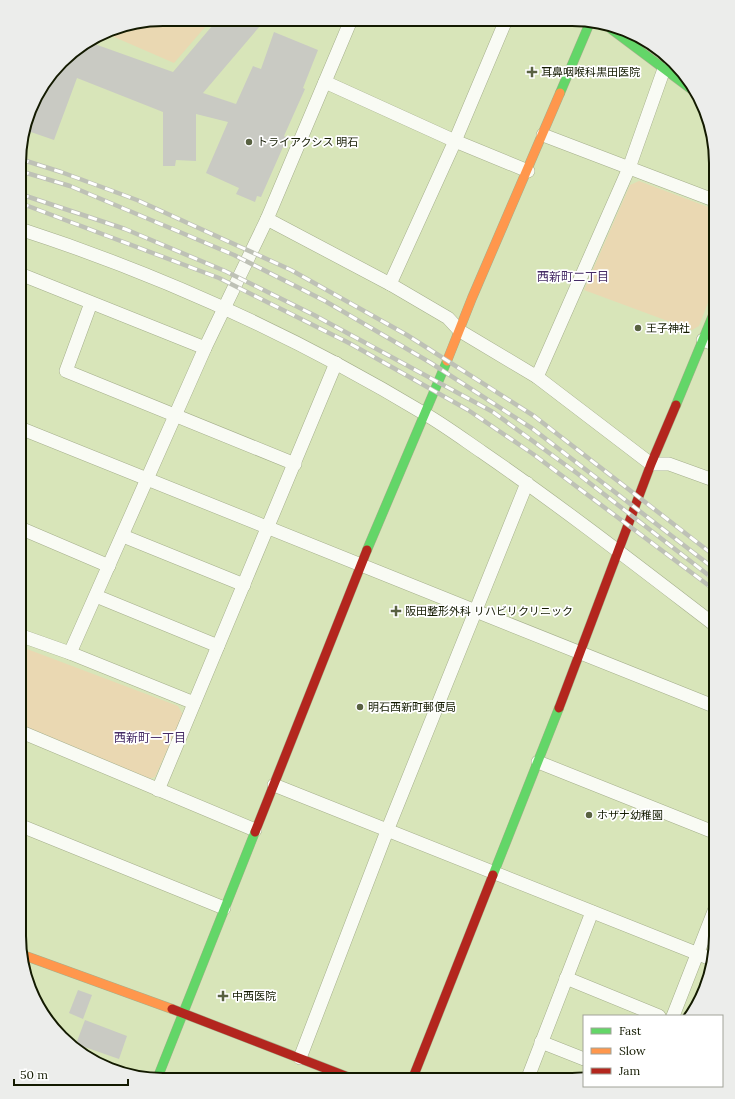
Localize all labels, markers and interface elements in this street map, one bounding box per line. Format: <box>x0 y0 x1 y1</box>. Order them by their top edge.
place label: 耳鼻咽喉科黒田医院 <box>541 65 640 79</box>
marker: 耳鼻咽喉科黒田医院 <box>526 66 538 78</box>
place label: トライアクシス 明石 <box>257 135 358 149</box>
marker: トライアクシス 明石 <box>244 137 254 147</box>
district label: 西新町二丁目 <box>537 269 609 284</box>
place label: 王子神社 <box>646 321 690 335</box>
marker: 王子神社 <box>633 323 643 333</box>
place label: 阪田整形外科 リハビリクリニック <box>405 604 573 618</box>
marker: 阪田整形外科 リハビリクリニック <box>390 605 402 617</box>
place label: 明石西新町郵便局 <box>368 700 456 714</box>
marker: 明石西新町郵便局 <box>355 702 365 712</box>
district label: 西新町一丁目 <box>114 730 186 745</box>
place label: ホザナ幼稚園 <box>597 808 663 822</box>
marker: ホザナ幼稚園 <box>584 810 594 820</box>
place label: 中西医院 <box>232 989 276 1003</box>
marker: 中西医院 <box>217 990 229 1002</box>
legend <box>583 1015 723 1087</box>
text: Fast <box>619 1023 642 1038</box>
text: Slow <box>619 1043 646 1058</box>
scale bar <box>14 1061 128 1087</box>
text: Jam <box>618 1063 640 1078</box>
text: 50 m <box>20 1067 48 1082</box>

